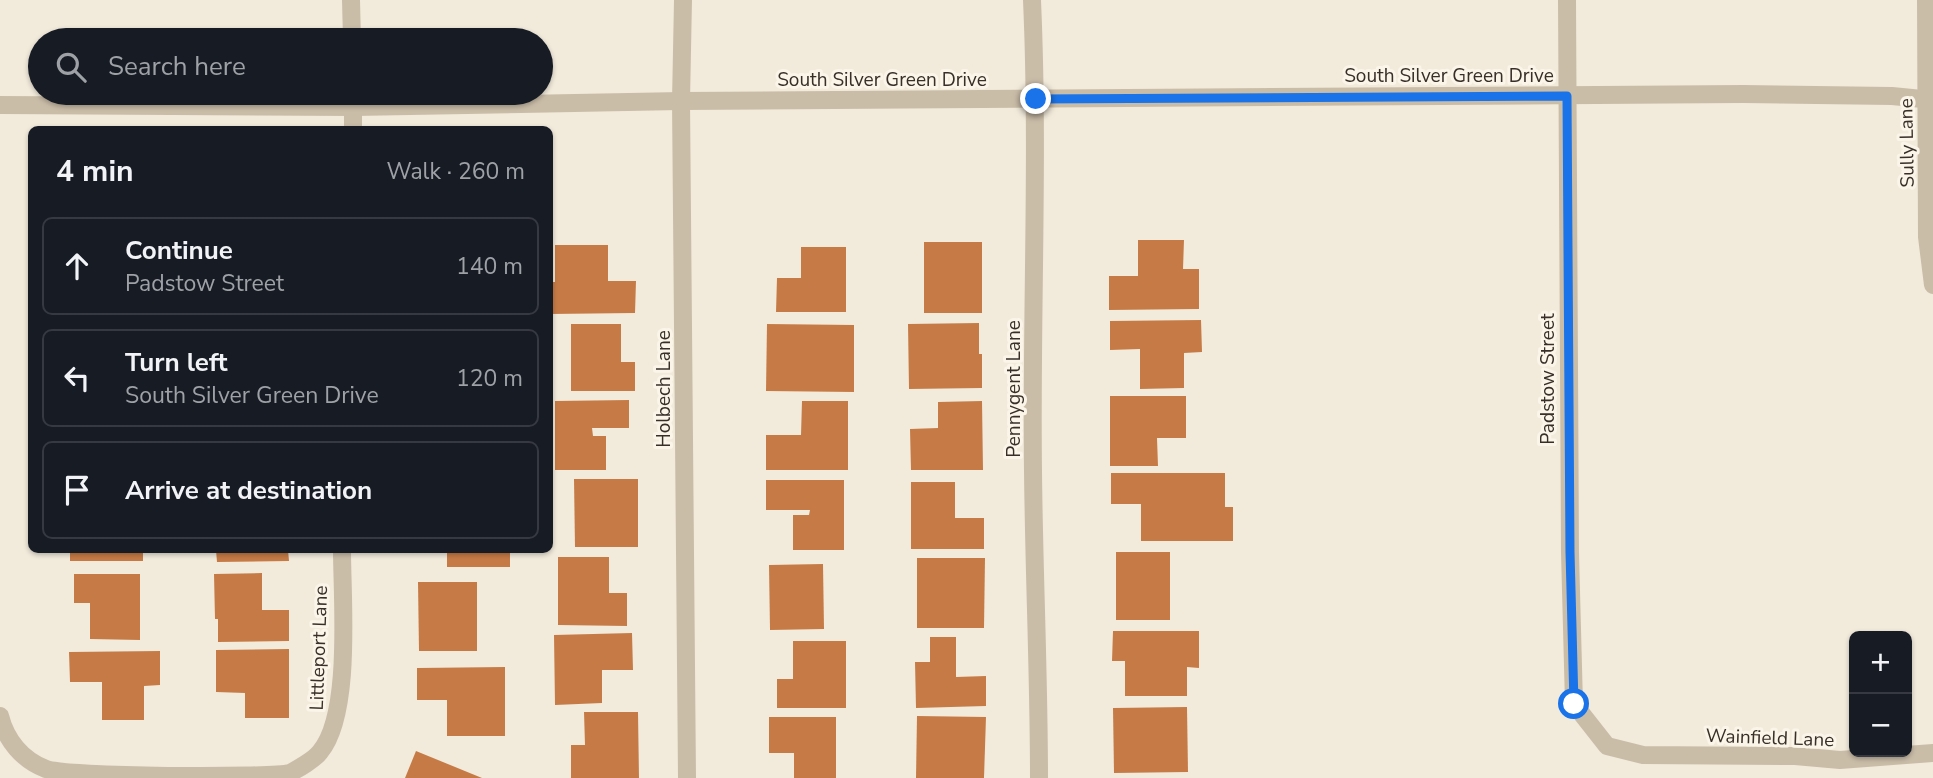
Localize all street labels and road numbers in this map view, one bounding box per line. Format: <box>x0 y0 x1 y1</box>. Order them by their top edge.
street label: South Silver Green Drive <box>1344 63 1554 89</box>
street label: South Silver Green Drive <box>777 67 987 93</box>
street label: Sully Lane <box>1893 98 1921 188</box>
street label: Padstow Street <box>1535 313 1561 445</box>
street label: Pennygent Lane <box>1001 320 1027 458</box>
street label: Holbech Lane <box>651 330 677 448</box>
street label: Littleport Lane <box>304 585 334 711</box>
street label: Wainfield Lane <box>1705 723 1835 753</box>

